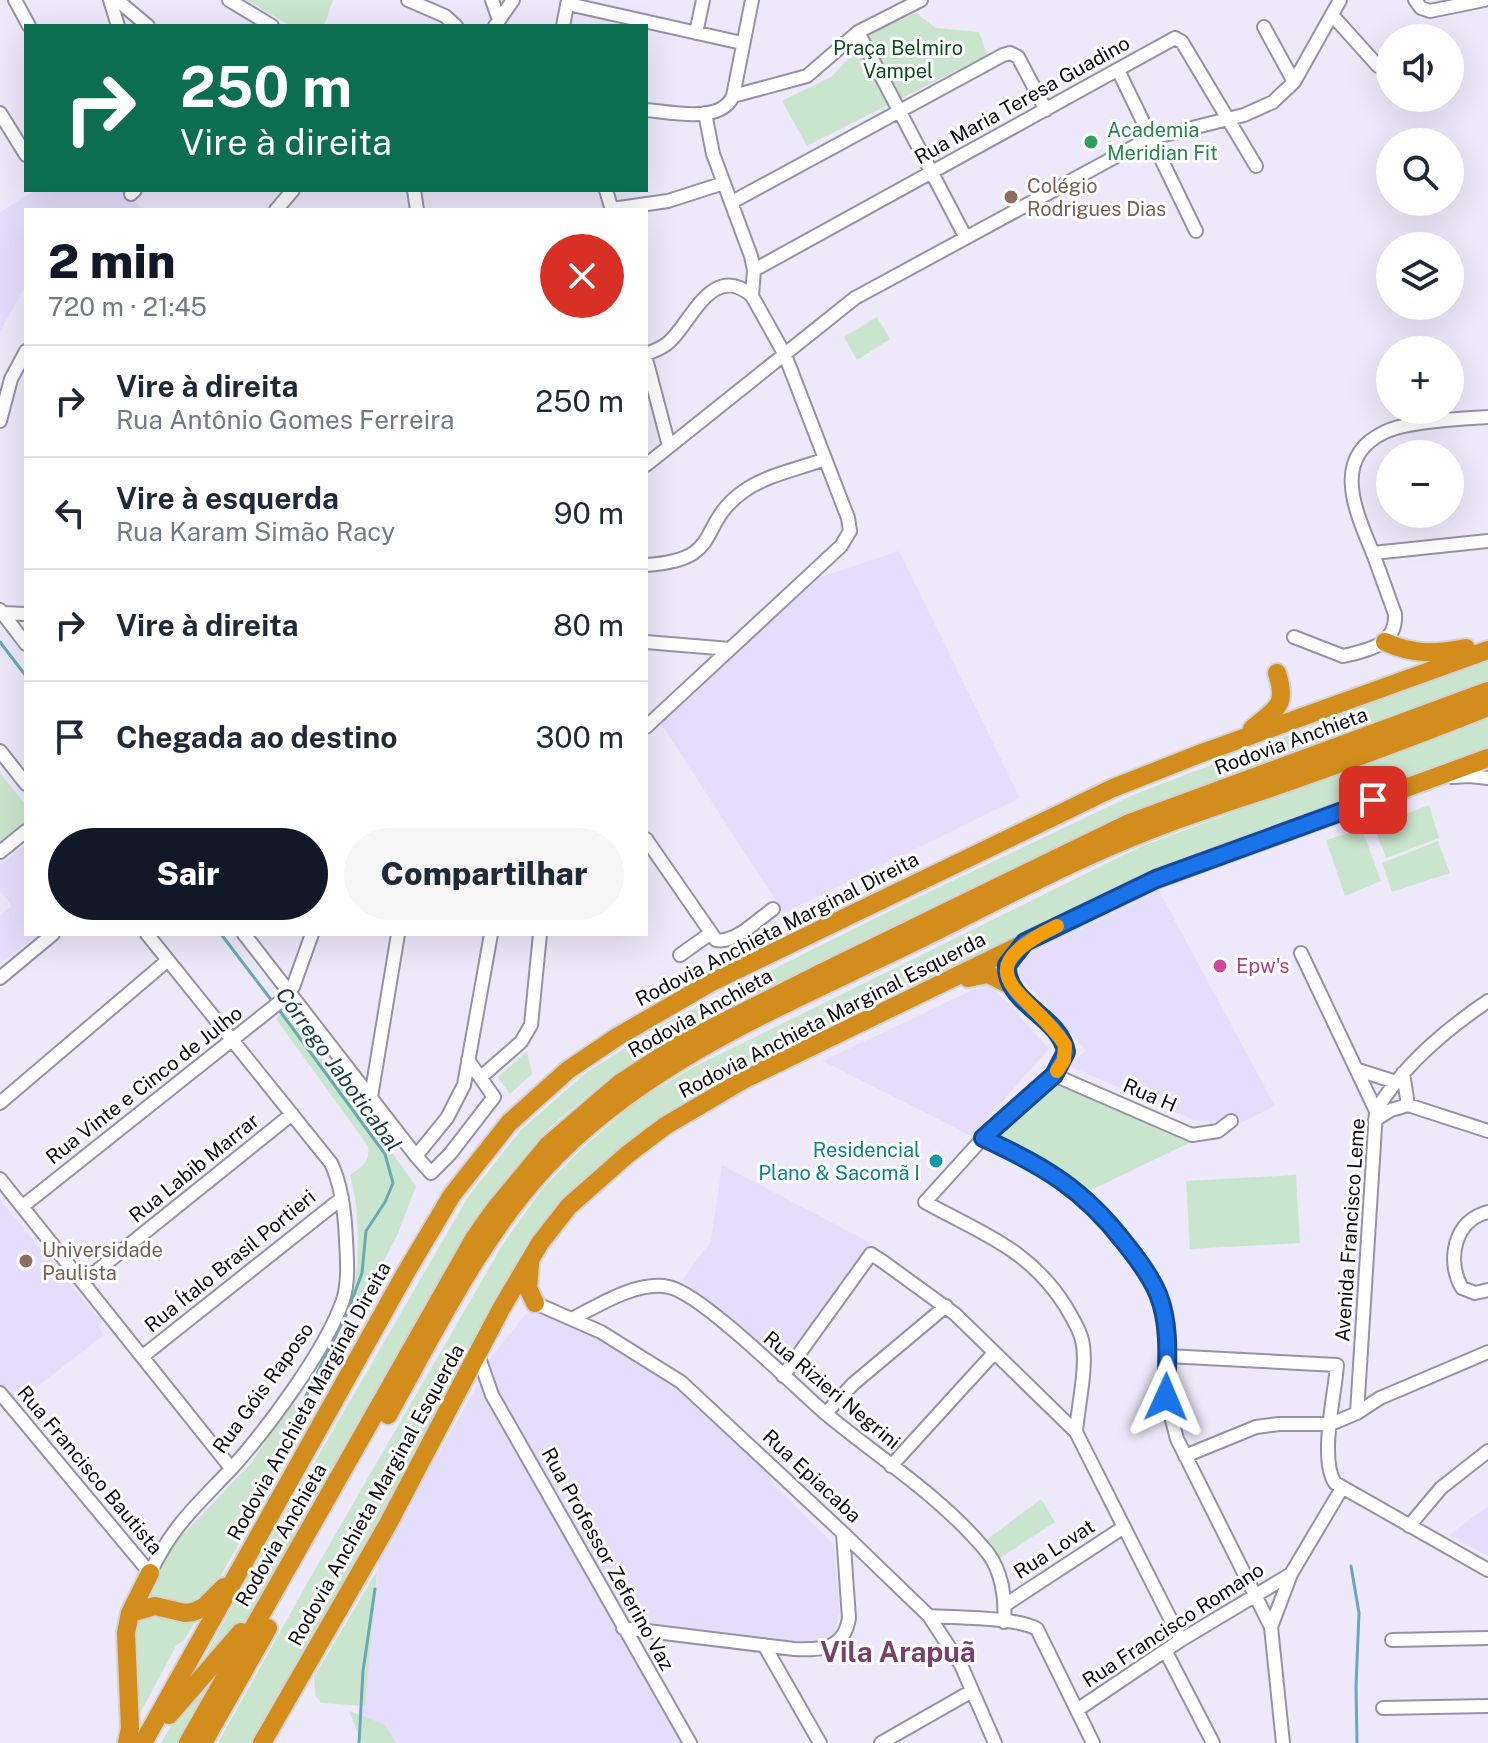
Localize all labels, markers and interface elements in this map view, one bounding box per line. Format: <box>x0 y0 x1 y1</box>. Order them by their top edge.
map controls <box>1376 24 1464 528</box>
button: sound <box>1376 24 1464 112</box>
street label: Rua Maria Teresa Guadino <box>910 31 1134 169</box>
park label: Praça Belmiro Vampel <box>833 36 963 83</box>
text: 250 m <box>180 54 352 120</box>
icon: right <box>48 56 152 160</box>
place label: Academia Meridian Fit <box>1107 118 1218 165</box>
text: Vire à direita <box>180 121 392 163</box>
button: search <box>1376 128 1464 216</box>
marker: Academia Meridian Fit <box>1082 133 1100 151</box>
place label: Colégio Rodrigues Dias <box>1027 174 1166 221</box>
marker: Colégio Rodrigues Dias <box>1002 188 1020 206</box>
text: 2 min <box>48 232 176 289</box>
button: layers <box>1376 232 1464 320</box>
button: close <box>540 234 624 318</box>
text: 720 m · 21:45 <box>48 291 207 322</box>
button: + <box>1376 336 1464 424</box>
text: Vire à direita <box>116 368 299 404</box>
icon: right <box>48 379 92 423</box>
text: 250 m <box>535 383 624 419</box>
text: Rua Antônio Gomes Ferreira <box>116 404 454 435</box>
button: − <box>1376 440 1464 528</box>
text: Vire à esquerda <box>116 480 339 516</box>
icon: left <box>48 491 92 535</box>
text: 90 m <box>554 495 624 531</box>
text: Rua Karam Simão Racy <box>116 516 395 547</box>
icon: right <box>48 603 92 647</box>
text: Vire à direita <box>116 607 299 643</box>
text: 80 m <box>553 607 624 643</box>
street label: Rodovia Anchieta <box>1211 702 1371 780</box>
icon: arrive <box>48 715 92 759</box>
text: Chegada ao destino <box>116 719 397 755</box>
text: 300 m <box>536 719 624 755</box>
pin <box>1339 766 1407 834</box>
icon: arrive <box>1351 778 1395 822</box>
button: Sair <box>48 828 328 920</box>
button: Compartilhar <box>344 828 624 920</box>
street label: Rodovia Anchieta Marginal Direita <box>631 847 923 1011</box>
street label: Rodovia Anchieta Marginal Esquerda <box>675 927 989 1103</box>
place label: Epw's <box>1236 954 1289 978</box>
marker: Epw's <box>1211 957 1229 975</box>
street label: Rodovia Anchieta <box>624 963 776 1063</box>
water label: Córrego Jaboticabal <box>271 982 407 1156</box>
street label: Rua Vinte e Cinco de Julho <box>41 1001 247 1169</box>
street label: Rua H <box>1119 1073 1181 1117</box>
street label: Rua Labib Marrar <box>124 1108 264 1228</box>
street label: Avenida Francisco Leme <box>1330 1117 1370 1343</box>
place label: Residencial Plano & Sacomã I <box>758 1138 920 1185</box>
marker: Residencial Plano & Sacomã I <box>927 1152 945 1170</box>
street label: Rua Ítalo Brasil Portieri <box>139 1184 320 1337</box>
place label: Universidade Paulista <box>42 1238 163 1285</box>
marker: Universidade Paulista <box>17 1252 35 1270</box>
street label: Rodovia Anchieta Marginal Direita <box>222 1258 396 1544</box>
street label: Rua Góis Raposo <box>208 1318 318 1458</box>
street label: Rua Rizieri Negrini <box>759 1326 905 1454</box>
street label: Rodovia Anchieta Marginal Esquerda <box>283 1340 469 1650</box>
position arrow <box>1124 1355 1208 1439</box>
street label: Rua Francisco Bautista <box>12 1381 168 1559</box>
street label: Rua Epiacaba <box>758 1424 866 1528</box>
street label: Rua Professor Zeferino Vaz <box>537 1443 679 1675</box>
street label: Rodovia Anchieta <box>230 1459 332 1611</box>
street label: Rua Lovat <box>1009 1514 1099 1584</box>
street label: Rua Francisco Romano <box>1078 1557 1268 1693</box>
district label: Vila Arapuã <box>820 1635 976 1668</box>

